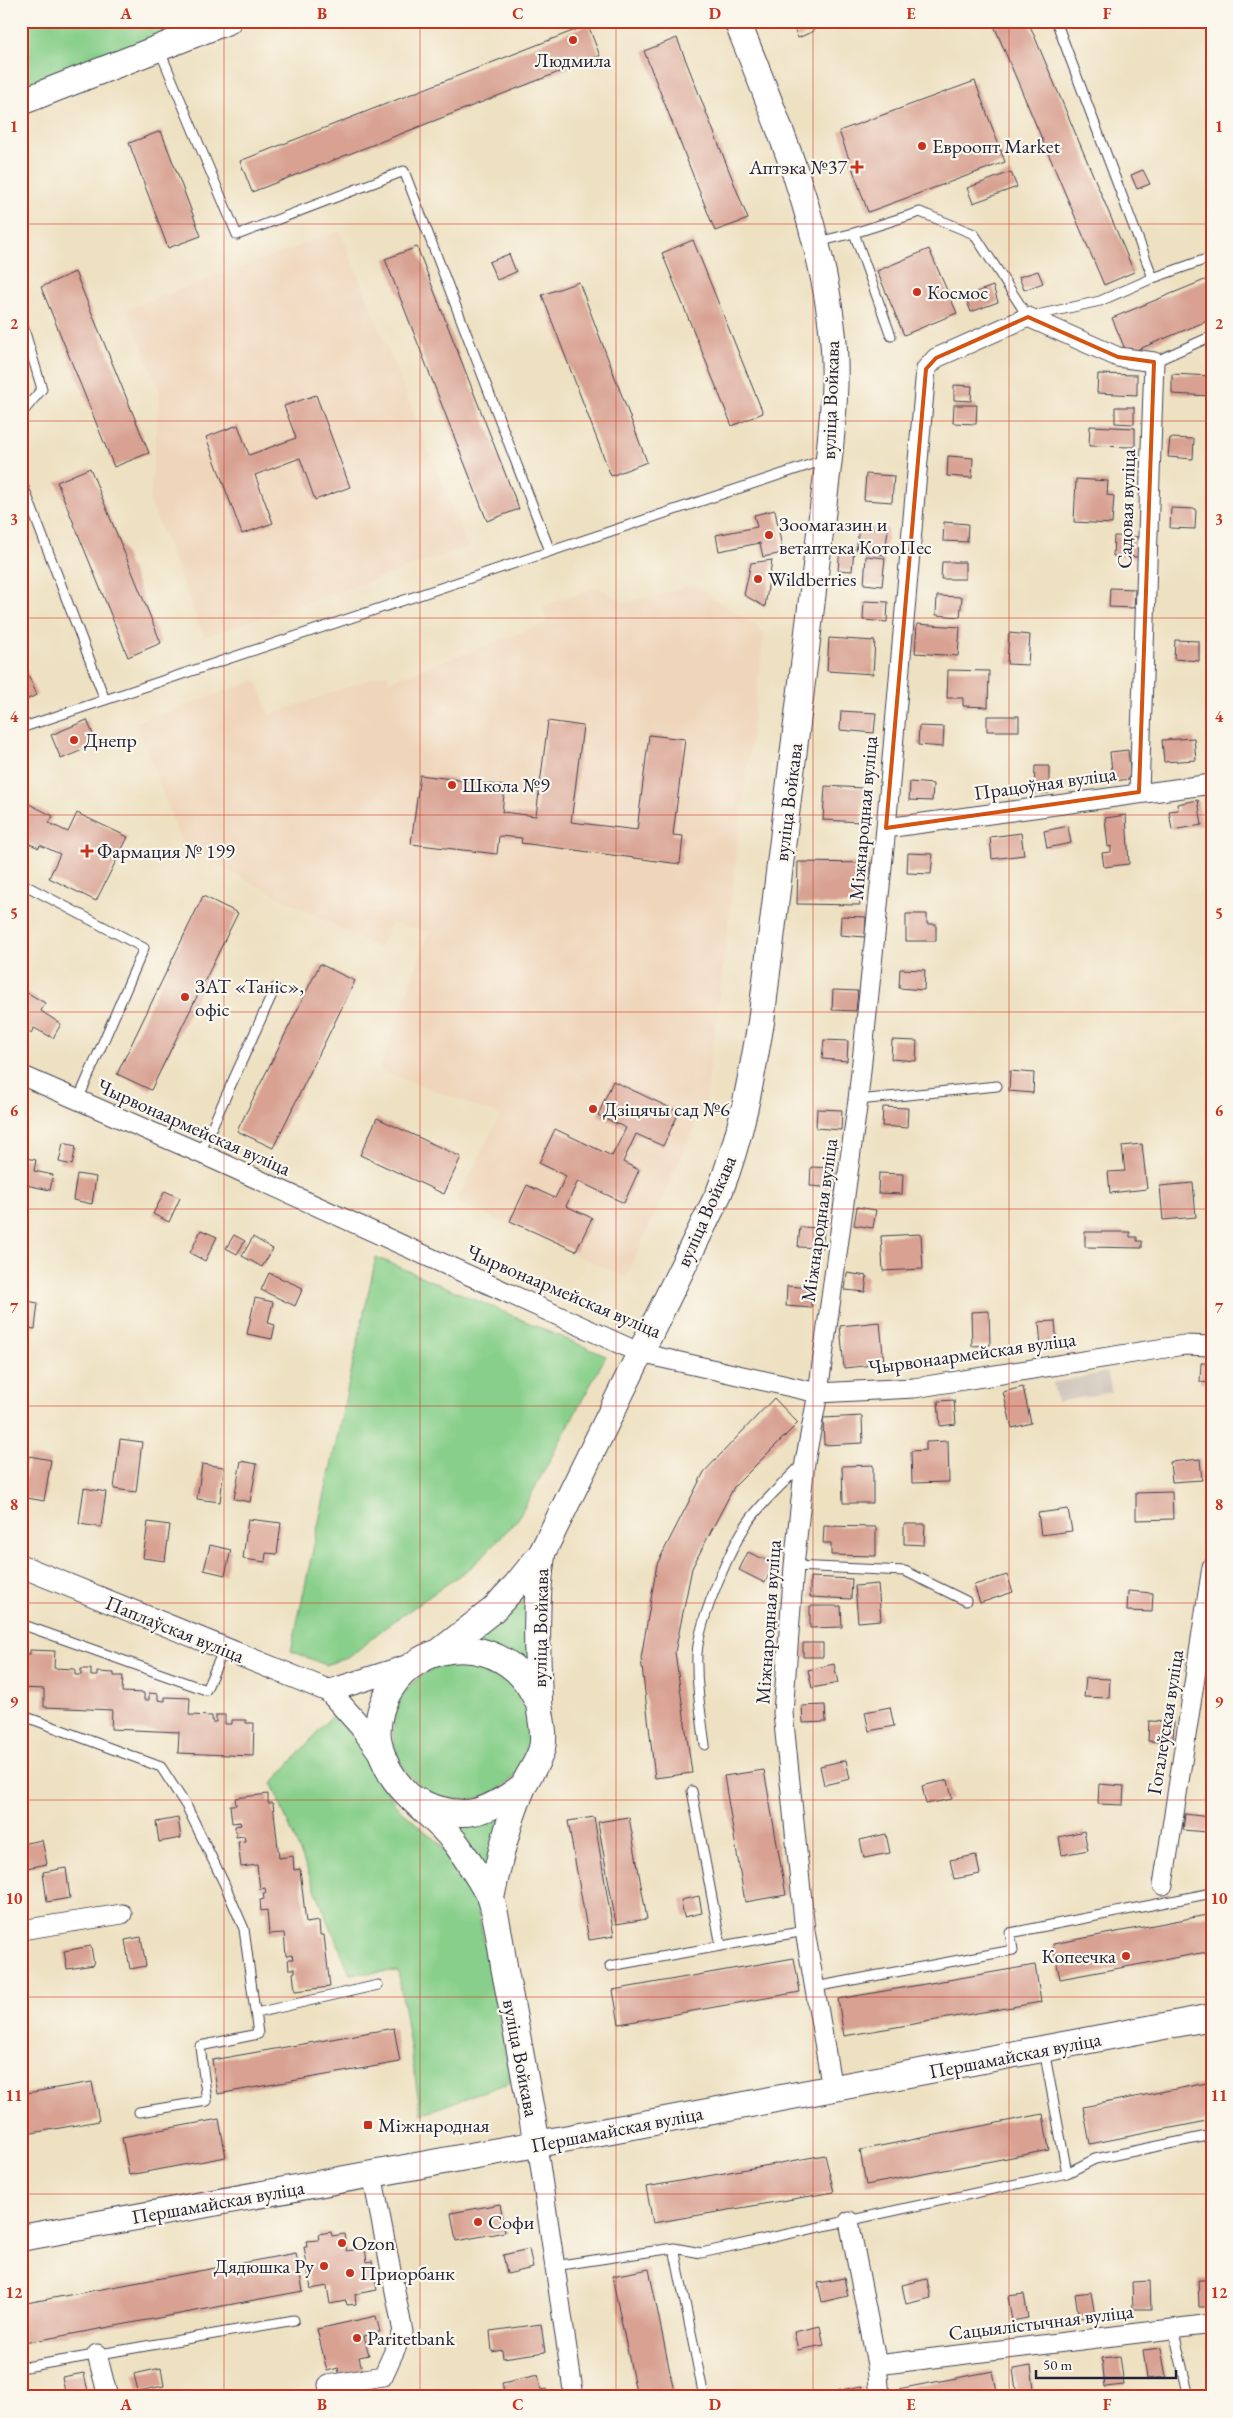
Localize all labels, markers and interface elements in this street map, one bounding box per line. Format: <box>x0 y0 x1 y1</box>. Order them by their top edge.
text: A <box>119 3 132 24</box>
text: B <box>317 3 327 24</box>
text: C <box>512 3 524 24</box>
text: D <box>709 3 721 24</box>
text: E <box>906 3 916 24</box>
text: F <box>1103 3 1112 24</box>
marker: Людмила <box>567 34 579 46</box>
place label: Людмила <box>535 47 611 73</box>
text: 1 <box>10 116 18 137</box>
text: 1 <box>1215 116 1223 137</box>
place label: Евроопт Market <box>932 133 1061 159</box>
marker: Евроопт Market <box>916 140 928 152</box>
place label: Аптэка №37 <box>748 154 847 180</box>
marker: Аптэка №37 <box>851 161 863 173</box>
place label: Космос <box>927 279 988 305</box>
marker: Космос <box>911 286 923 298</box>
text: 2 <box>10 313 19 334</box>
text: 2 <box>1215 313 1224 334</box>
street label: вуліца Войкава <box>815 340 845 460</box>
street label: Садовая вуліца <box>1111 449 1141 569</box>
text: 3 <box>10 509 18 530</box>
text: 3 <box>1215 509 1223 530</box>
place label: Зоомагазин и ветаптека КотоПес <box>779 511 932 560</box>
marker: Зоомагазин и ветаптека КотоПес <box>763 529 775 541</box>
place label: Wildberries <box>768 566 856 592</box>
marker: Wildberries <box>752 573 764 585</box>
text: 4 <box>10 706 19 727</box>
text: 4 <box>1215 706 1224 727</box>
place label: Днепр <box>84 727 137 753</box>
marker: Днепр <box>68 734 80 746</box>
street label: Міжнародная вуліца <box>843 735 883 901</box>
street label: вуліца Войкава <box>768 741 808 863</box>
street label: Працоўная вуліца <box>972 760 1118 806</box>
place label: Школа №9 <box>462 772 550 798</box>
marker: Школа №9 <box>446 779 458 791</box>
place label: Фармация № 199 <box>97 838 235 864</box>
marker: Фармация № 199 <box>81 845 93 857</box>
text: 5 <box>10 903 18 924</box>
text: 5 <box>1215 903 1223 924</box>
place label: ЗАТ «Таніс», офіс <box>195 973 304 1022</box>
marker: ЗАТ «Таніс», офіс <box>179 991 191 1003</box>
street label: Чырвонаармейская вуліца <box>93 1073 295 1181</box>
place label: Дзіцячы сад №6 <box>603 1096 730 1122</box>
text: 6 <box>10 1100 19 1121</box>
text: 6 <box>1215 1100 1224 1121</box>
marker: Дзіцячы сад №6 <box>587 1103 599 1115</box>
street label: Міжнародная вуліца <box>795 1137 843 1303</box>
street label: вуліца Войкава <box>670 1151 742 1271</box>
street label: Чырвонаармейская вуліца <box>463 1238 665 1344</box>
text: 7 <box>10 1297 19 1318</box>
text: 7 <box>1215 1297 1224 1318</box>
street label: Чырвонаармейская вуліца <box>867 1326 1077 1380</box>
text: 8 <box>10 1494 18 1515</box>
text: 8 <box>1215 1494 1223 1515</box>
street label: Міжнародная вуліца <box>749 1539 787 1705</box>
street label: вуліца Войкава <box>526 1568 554 1688</box>
street label: Паплаўская вуліца <box>102 1589 248 1669</box>
street label: Гогалеўская вуліца <box>1141 1648 1189 1796</box>
text: 9 <box>10 1691 19 1712</box>
text: 9 <box>1215 1691 1224 1712</box>
text: 10 <box>6 1888 23 1909</box>
text: 10 <box>1211 1888 1228 1909</box>
place label: Копеечка <box>1042 1943 1116 1969</box>
marker: Копеечка <box>1120 1950 1132 1962</box>
street label: вуліца Войкава <box>497 1997 545 2119</box>
street label: Першамайская вуліца <box>927 2026 1103 2084</box>
text: 11 <box>6 2085 22 2106</box>
text: 11 <box>1211 2085 1227 2106</box>
street label: Першамайская вуліца <box>529 2100 705 2158</box>
place label: Міжнародная <box>378 2112 490 2138</box>
marker: Міжнародная <box>362 2119 374 2131</box>
street label: Першамайская вуліца <box>130 2174 306 2230</box>
place label: Софи <box>488 2209 535 2235</box>
marker: Софи <box>472 2216 484 2228</box>
place label: Ozon <box>352 2230 396 2256</box>
marker: Ozon <box>336 2237 348 2249</box>
place label: Дядюшка Ру <box>214 2253 314 2279</box>
marker: Дядюшка Ру <box>318 2260 330 2272</box>
place label: Приорбанк <box>360 2260 455 2286</box>
marker: Приорбанк <box>344 2267 356 2279</box>
text: 12 <box>6 2282 23 2303</box>
text: 12 <box>1211 2282 1228 2303</box>
street label: Сацыялістычная вуліца <box>947 2298 1135 2346</box>
place label: Paritetbank <box>367 2325 455 2351</box>
marker: Paritetbank <box>351 2332 363 2344</box>
scale bar <box>1036 2348 1176 2380</box>
text: 50 m <box>1043 2355 1072 2374</box>
text: A <box>119 2394 132 2415</box>
text: B <box>317 2394 327 2415</box>
text: C <box>512 2394 524 2415</box>
text: D <box>709 2394 721 2415</box>
text: E <box>906 2394 916 2415</box>
text: F <box>1103 2394 1112 2415</box>

